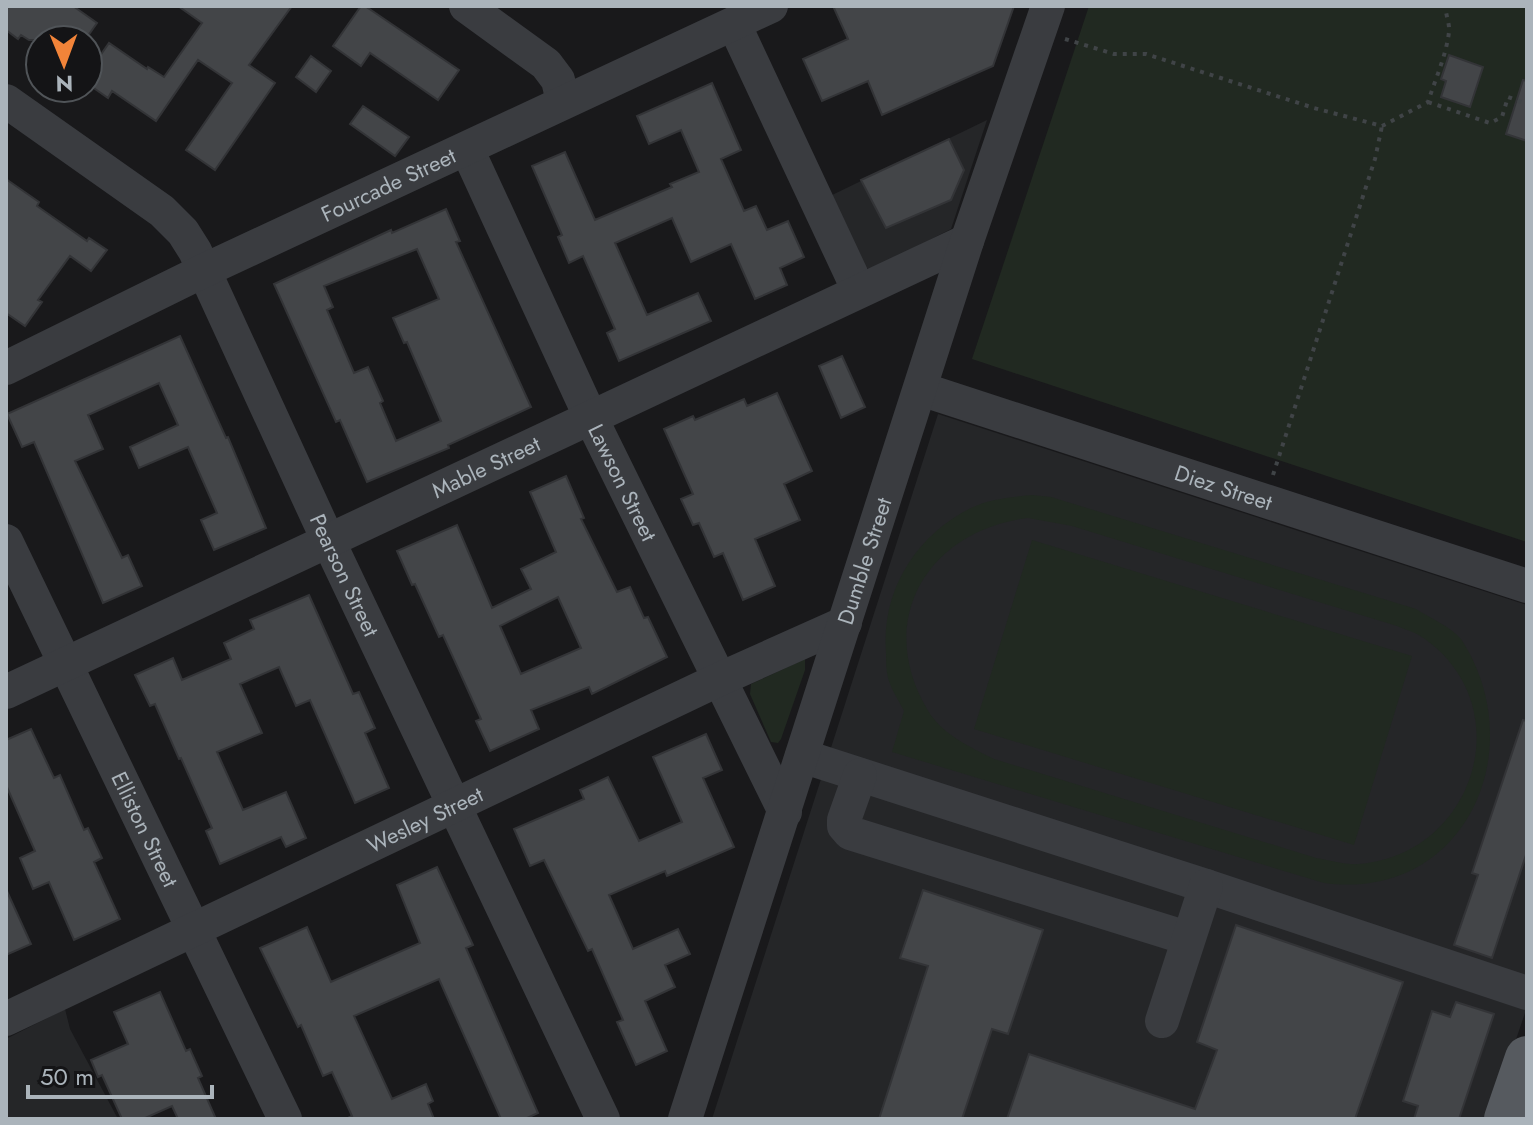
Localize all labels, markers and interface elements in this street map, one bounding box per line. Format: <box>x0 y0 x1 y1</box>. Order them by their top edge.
north arrow <box>24 24 104 104</box>
text: N <box>55 68 73 100</box>
street label: Fourcade Street <box>316 139 461 230</box>
street label: Lawson Street <box>580 418 665 547</box>
street label: Mable Street <box>426 427 546 506</box>
street label: Diez Street <box>1170 456 1277 518</box>
street label: Dumble Street <box>829 493 900 629</box>
street label: Pearson Street <box>302 508 388 642</box>
street label: Elliston Street <box>104 766 187 893</box>
street label: Wesley Street <box>362 778 489 861</box>
scale bar <box>28 1049 212 1099</box>
text: 50 m <box>40 1059 94 1094</box>

